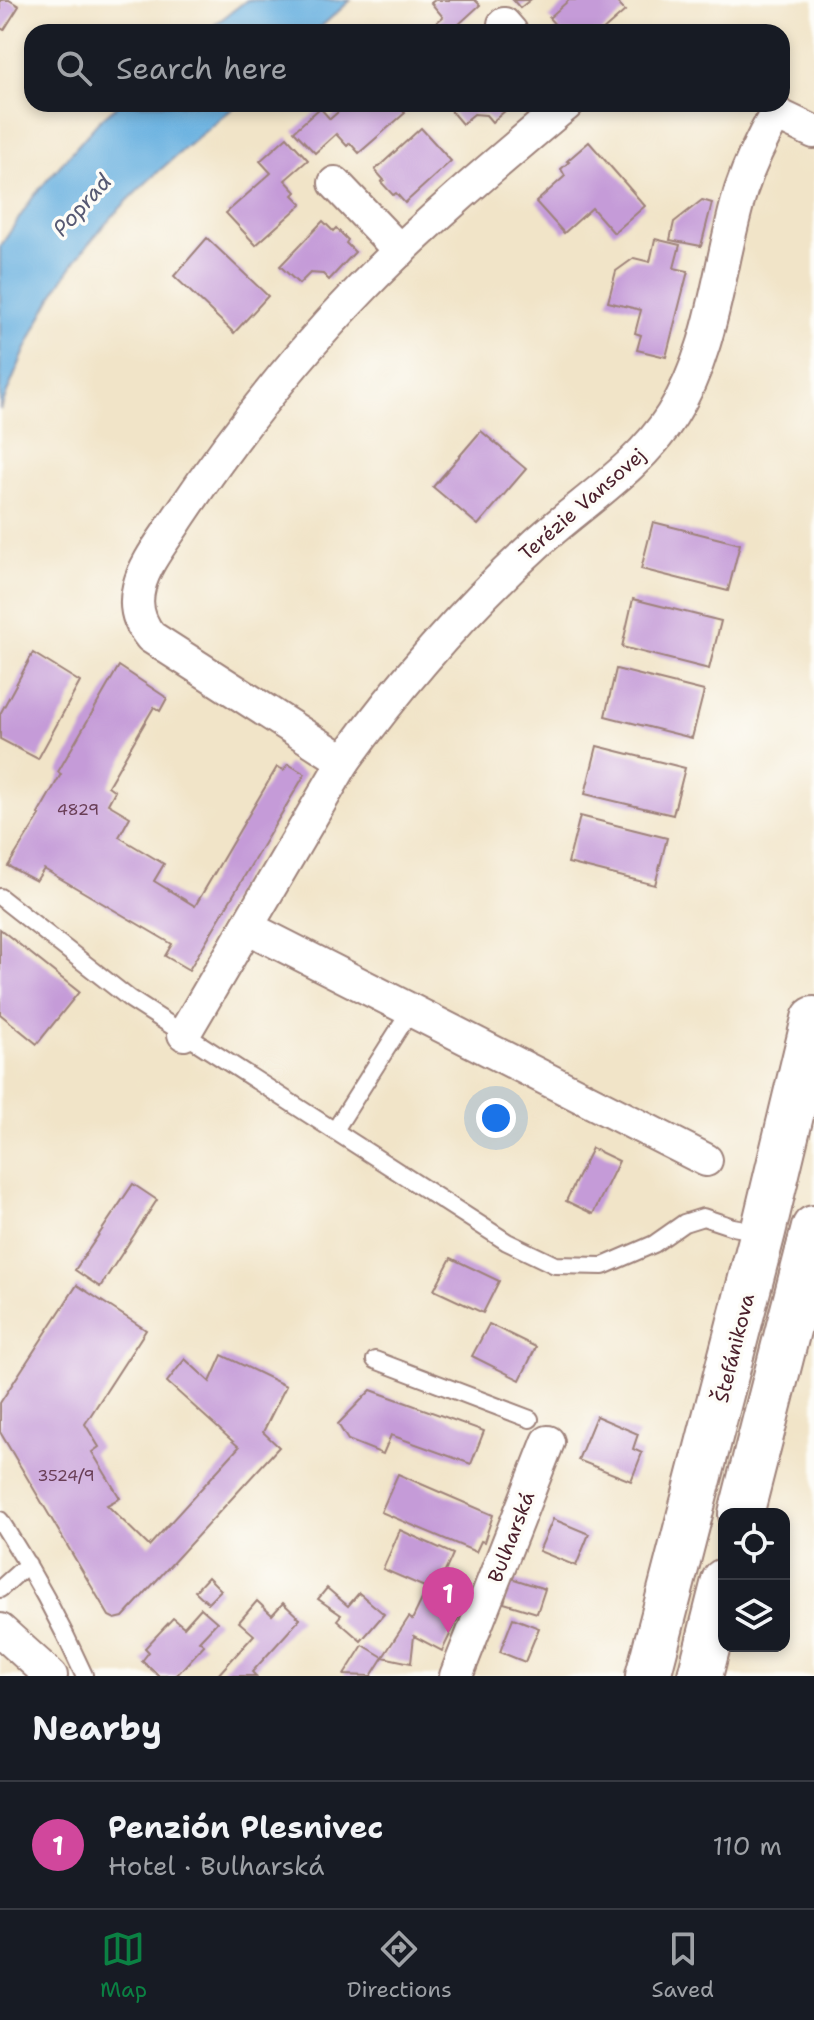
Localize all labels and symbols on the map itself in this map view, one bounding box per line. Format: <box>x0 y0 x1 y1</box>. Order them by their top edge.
water label: Poprad <box>46 168 118 242</box>
street label: Terézie Vansovej <box>513 442 651 566</box>
house number: 4829 <box>57 799 99 820</box>
your location <box>476 1098 516 1138</box>
street label: Štefánikova <box>708 1290 760 1405</box>
house number: 3524/9 <box>37 1465 95 1486</box>
street label: Bulharská <box>482 1487 540 1586</box>
pin: 1 <box>422 1567 474 1633</box>

